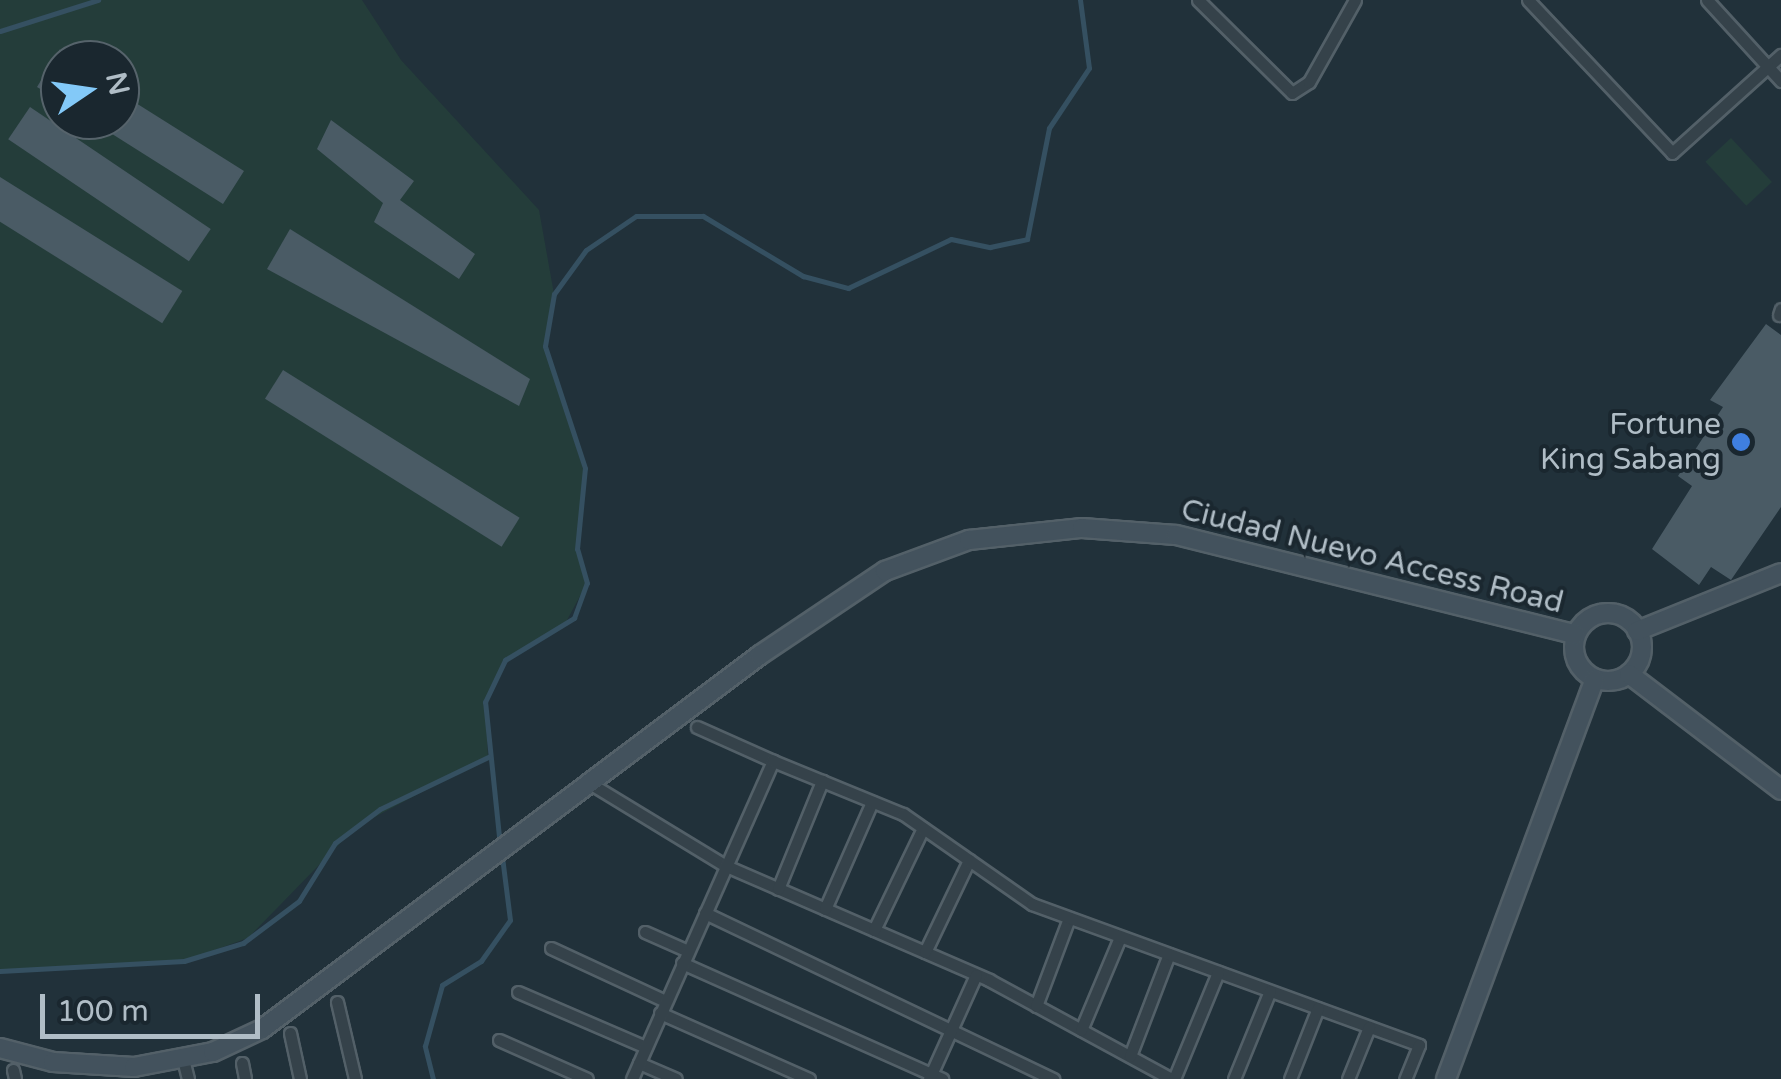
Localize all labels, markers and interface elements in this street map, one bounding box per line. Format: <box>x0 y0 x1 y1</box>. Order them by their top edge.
north arrow <box>40 40 140 140</box>
text: N <box>98 69 136 98</box>
place label: Fortune King Sabang <box>1540 407 1721 478</box>
marker: Fortune King Sabang <box>1730 431 1752 453</box>
street label: Ciudad Nuevo Access Road <box>1177 492 1567 622</box>
scale bar <box>45 974 265 1036</box>
text: 100 m <box>57 993 149 1030</box>

